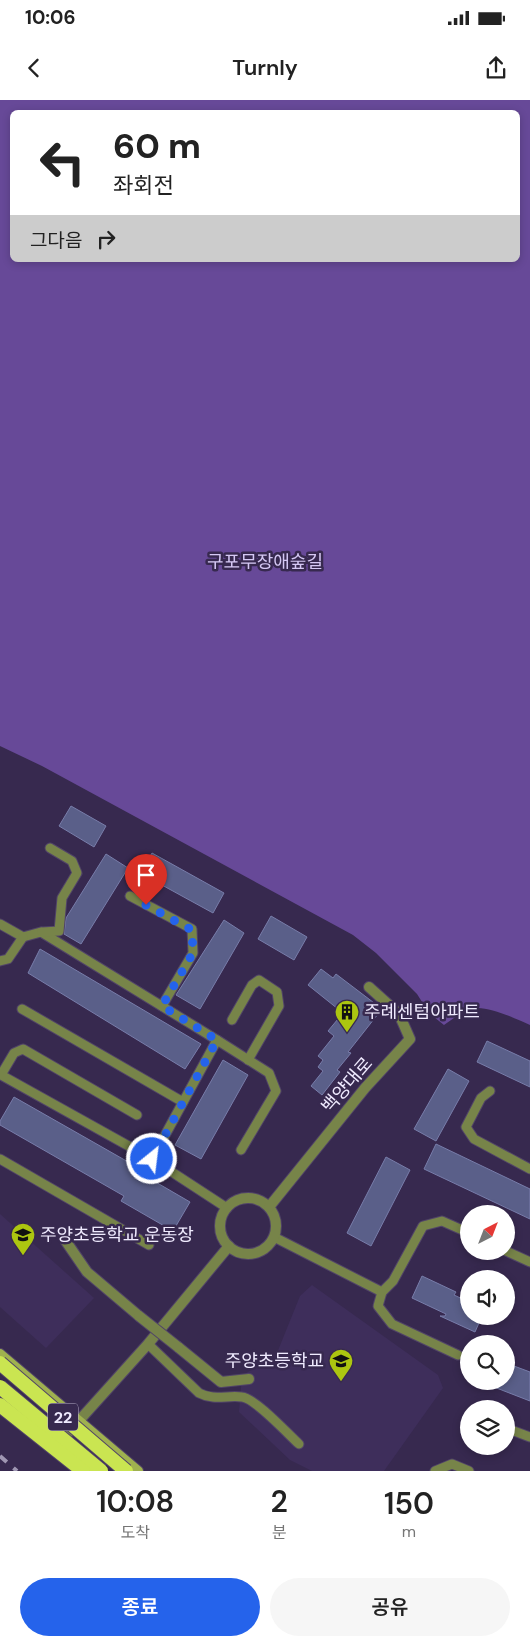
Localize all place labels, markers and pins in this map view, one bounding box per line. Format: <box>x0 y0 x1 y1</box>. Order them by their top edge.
pin <box>125 854 167 905</box>
building icon: 주례센텀아파트 <box>334 999 360 1033</box>
place label: 주례센텀아파트 <box>364 1000 480 1024</box>
school or university icon: 주양초등학교 운동장 <box>10 1222 36 1256</box>
place label: 주양초등학교 운동장 <box>40 1223 194 1247</box>
school or university icon: 주양초등학교 <box>328 1348 354 1382</box>
place label: 주양초등학교 <box>225 1349 324 1373</box>

